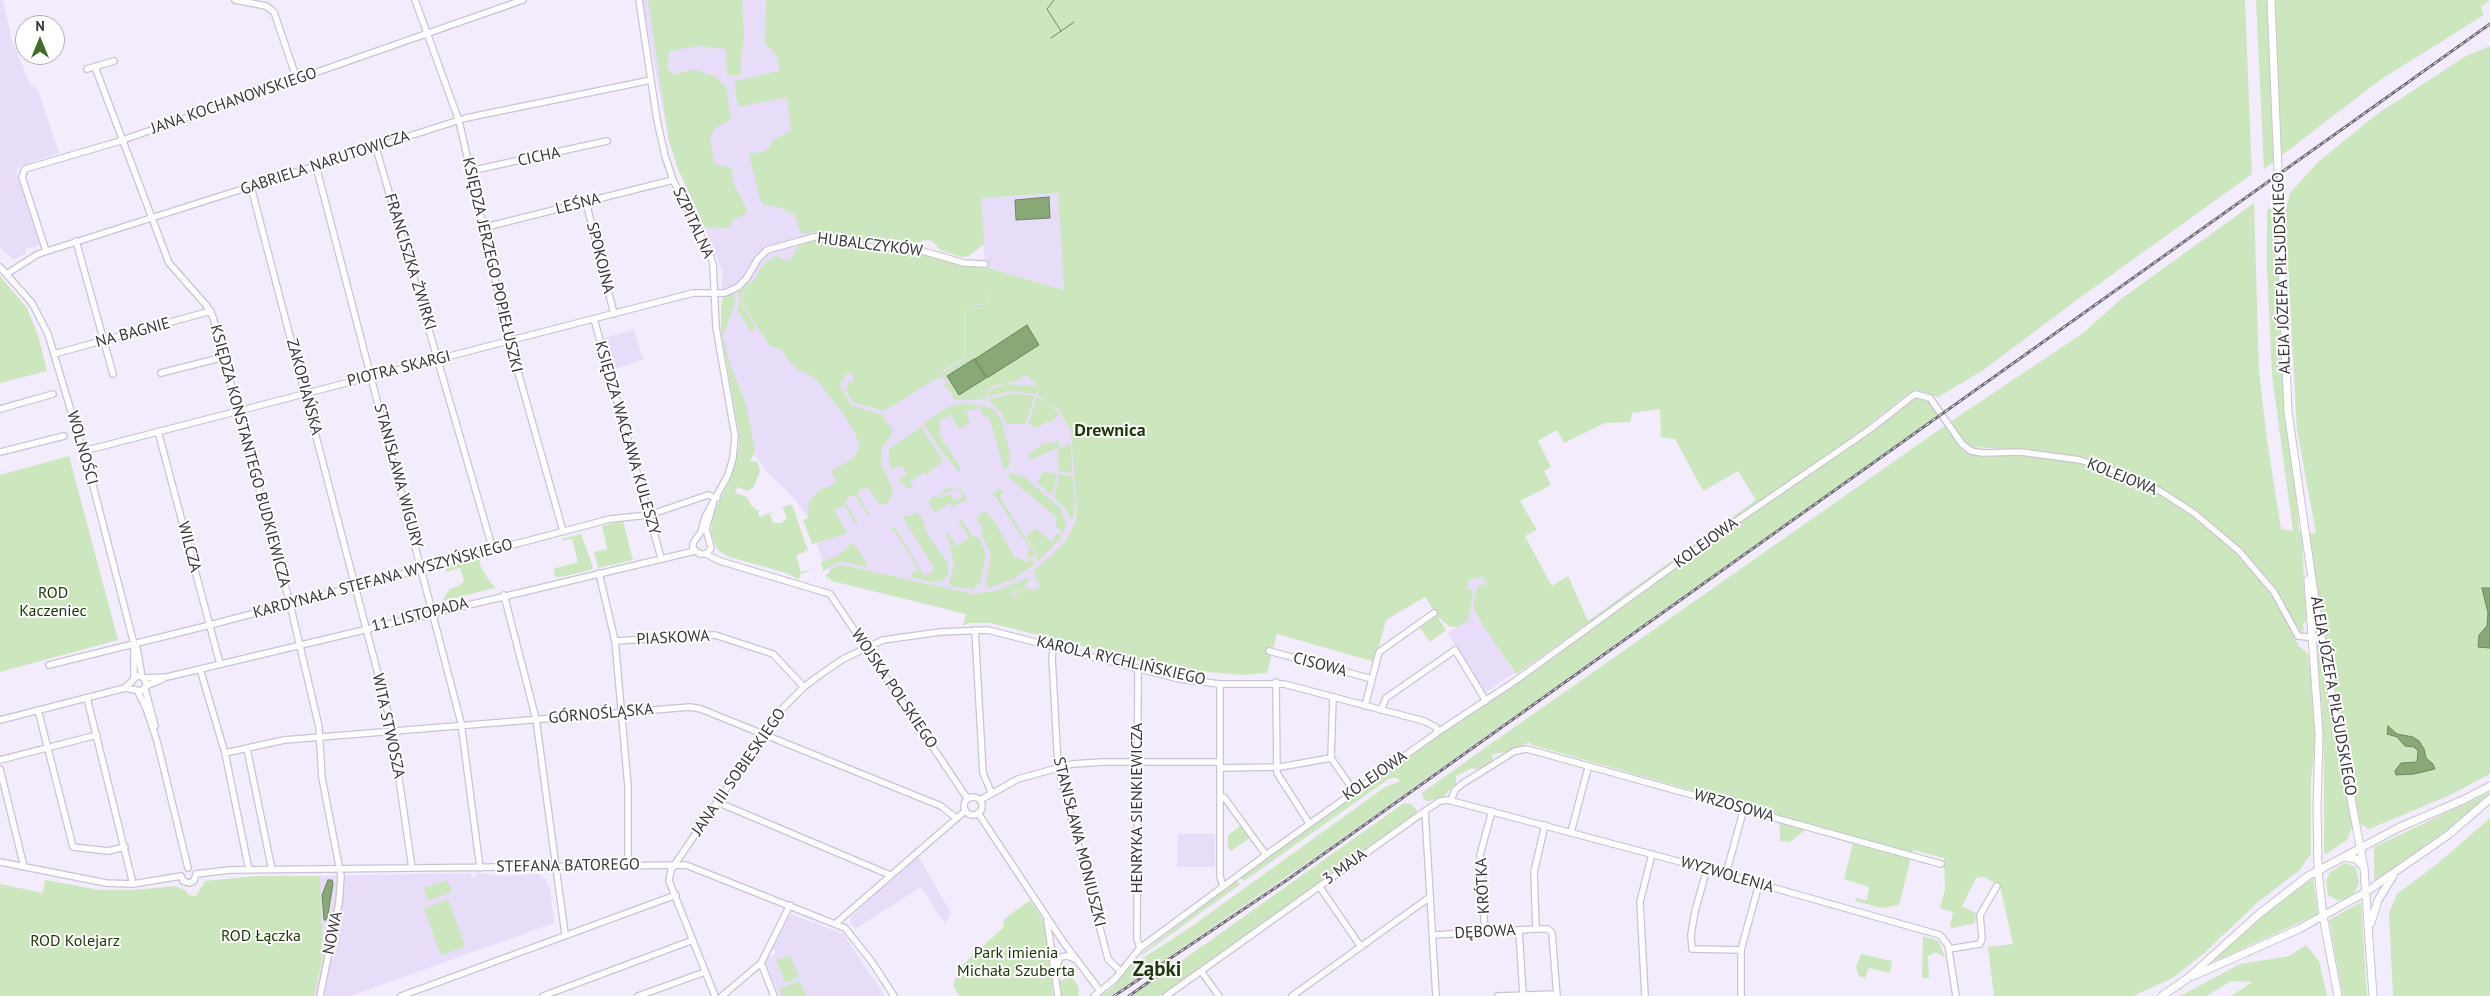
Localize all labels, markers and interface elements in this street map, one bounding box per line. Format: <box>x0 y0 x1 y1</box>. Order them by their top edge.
north arrow <box>15 15 65 65</box>
text: N <box>35 17 45 35</box>
street label: JANA KOCHANOWSKIEGO <box>148 64 320 138</box>
street label: GABRIELA NARUTOWICZA <box>238 127 412 199</box>
street label: CICHA <box>516 143 562 171</box>
street label: KSIĘDZA JERZEGO POPIEŁUSZKI <box>458 155 526 375</box>
street label: ALEJA JÓZEFA PIŁSUDSKIEGO <box>2269 172 2295 374</box>
street label: SZPITALNA <box>668 184 718 262</box>
street label: LEŚNA <box>554 189 602 219</box>
street label: FRANCISZKA ŻWIRKI <box>380 191 440 333</box>
street label: SPOKOJNA <box>582 220 618 296</box>
street label: HUBALCZYKÓW <box>816 229 924 261</box>
street label: NA BAGNIE <box>94 314 172 352</box>
street label: KSIĘDZA KONSTANTEGO BUDKIEWICZA <box>206 323 294 589</box>
street label: ZAKOPIAŃSKA <box>282 337 326 437</box>
street label: KSIĘDZA WACŁAWA KULESZY <box>590 339 664 537</box>
street label: PIOTRA SKARGI <box>345 347 453 391</box>
street label: STANISŁAWA WIGURY <box>369 402 427 550</box>
street label: WOLNOŚCI <box>62 409 102 487</box>
district label: Drewnica <box>1074 420 1146 442</box>
street label: KOLEJOWA <box>2084 454 2160 500</box>
street label: KOLEJOWA <box>1670 513 1742 573</box>
street label: WILCZA <box>173 520 205 574</box>
street label: KARDYNAŁA STEFANA WYSZYŃSKIEGO <box>251 535 515 623</box>
park label: ROD Kaczeniec <box>19 583 87 621</box>
street label: 11 LISTOPADA <box>370 594 470 636</box>
street label: ALEJA JÓZEFA PIŁSUDSKIEGO <box>2306 595 2360 797</box>
street label: PIASKOWA <box>636 626 710 650</box>
street label: WOJSKA POLSKIEGO <box>847 626 941 752</box>
street label: KAROLA RYCHLIŃSKIEGO <box>1035 632 1207 690</box>
street label: CISOWA <box>1291 649 1349 681</box>
street label: WITA STWOSZA <box>368 672 408 780</box>
street label: GÓRNOŚLĄSKA <box>548 700 654 728</box>
street label: JANA III SOBIESKIEGO <box>688 705 790 839</box>
street label: HENRYKA SIENKIEWICZA <box>1127 723 1147 893</box>
street label: KOLEJOWA <box>1339 747 1411 805</box>
street label: STANISŁAWA MONIUSZKI <box>1049 755 1109 929</box>
street label: WRZOSOWA <box>1691 785 1777 827</box>
street label: 3 MAJA <box>1320 845 1370 889</box>
street label: WYZWOLENIA <box>1678 853 1776 897</box>
street label: STEFANA BATOREGO <box>496 855 640 877</box>
street label: KRÓTKA <box>1472 857 1494 915</box>
street label: NOWA <box>319 910 347 956</box>
street label: DĘBOWA <box>1454 921 1516 943</box>
park label: ROD Łączka <box>221 926 301 946</box>
park label: ROD Kolejarz <box>30 931 120 951</box>
park label: Park imienia Michała Szuberta <box>957 943 1075 981</box>
district label: Ząbki <box>1133 957 1181 983</box>

